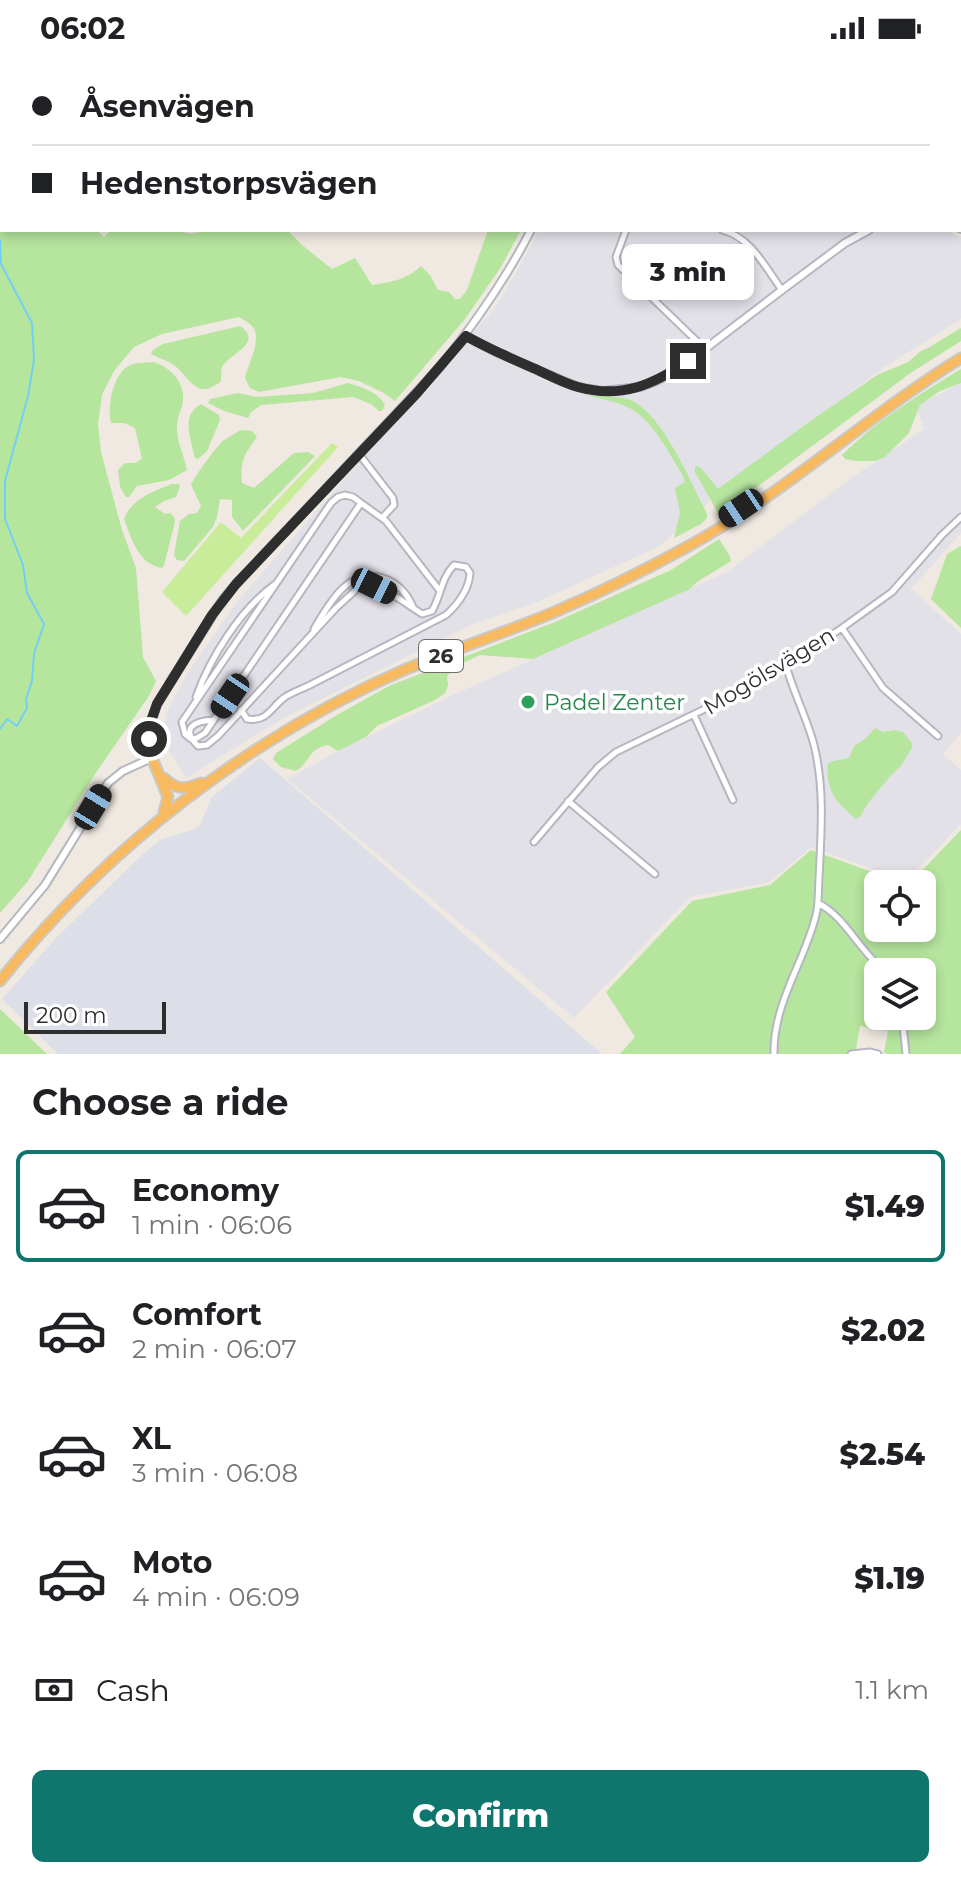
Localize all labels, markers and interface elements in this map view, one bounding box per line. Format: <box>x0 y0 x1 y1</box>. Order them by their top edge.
text: 06:02 <box>40 10 125 47</box>
text: Åsenvägen <box>80 88 255 125</box>
text: Hedenstorpsvägen <box>80 165 377 202</box>
callout: 3 min <box>622 245 754 301</box>
text: 3 min <box>650 256 726 288</box>
route end <box>670 343 706 379</box>
car <box>714 485 768 531</box>
car <box>347 565 401 607</box>
street label: Mogölsvägen <box>699 621 839 721</box>
road number: 26 <box>419 640 463 672</box>
car <box>207 669 253 723</box>
place label: Padel Zenter <box>544 689 685 716</box>
marker: Padel Zenter <box>519 693 537 711</box>
route start <box>131 721 167 757</box>
car <box>70 780 116 834</box>
map controls <box>864 870 936 1030</box>
button: locate <box>864 870 936 942</box>
button: layers <box>864 958 936 1030</box>
scale bar <box>24 998 166 1034</box>
text: 200 m <box>36 1002 107 1029</box>
text: Choose a ride <box>32 1080 289 1124</box>
icon: car <box>36 1170 108 1242</box>
text: Economy <box>132 1172 279 1209</box>
text: $1.49 <box>845 1188 925 1225</box>
text: 1 min · 06:06 <box>132 1209 292 1241</box>
icon: car <box>36 1294 108 1366</box>
text: Comfort <box>132 1296 262 1333</box>
text: $2.02 <box>841 1312 925 1349</box>
text: 2 min · 06:07 <box>132 1333 297 1365</box>
icon: car <box>36 1418 108 1490</box>
text: XL <box>132 1420 171 1457</box>
text: $2.54 <box>840 1436 925 1473</box>
text: 3 min · 06:08 <box>132 1457 298 1489</box>
icon: car <box>36 1542 108 1614</box>
text: Moto <box>132 1544 213 1581</box>
text: $1.19 <box>854 1560 925 1597</box>
text: 4 min · 06:09 <box>132 1581 300 1613</box>
icon: cash <box>32 1668 76 1712</box>
text: Cash <box>96 1672 170 1709</box>
text: 1.1 km <box>855 1674 929 1706</box>
button: Confirm <box>32 1770 929 1862</box>

